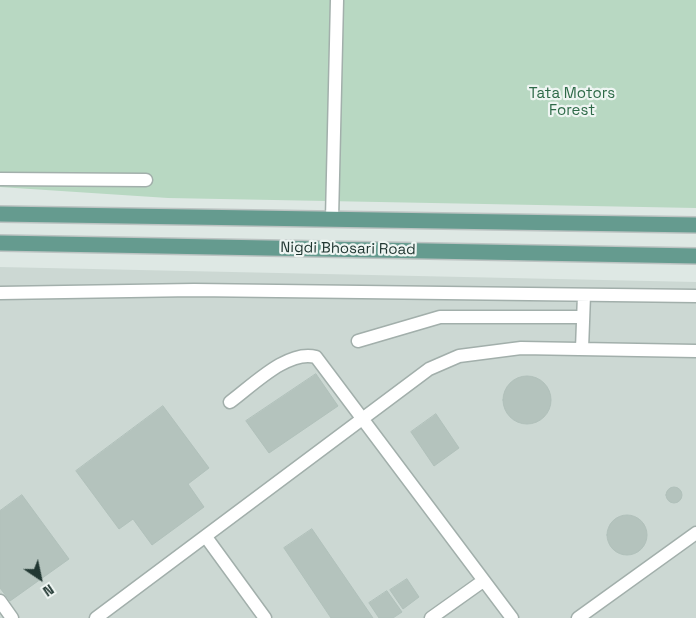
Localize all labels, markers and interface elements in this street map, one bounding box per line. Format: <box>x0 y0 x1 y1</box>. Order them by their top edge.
park label: Tata Motors Forest <box>529 85 615 120</box>
street label: Nigdi Bhosari Road <box>280 239 416 259</box>
north arrow <box>15 553 65 603</box>
text: N <box>39 580 57 601</box>

